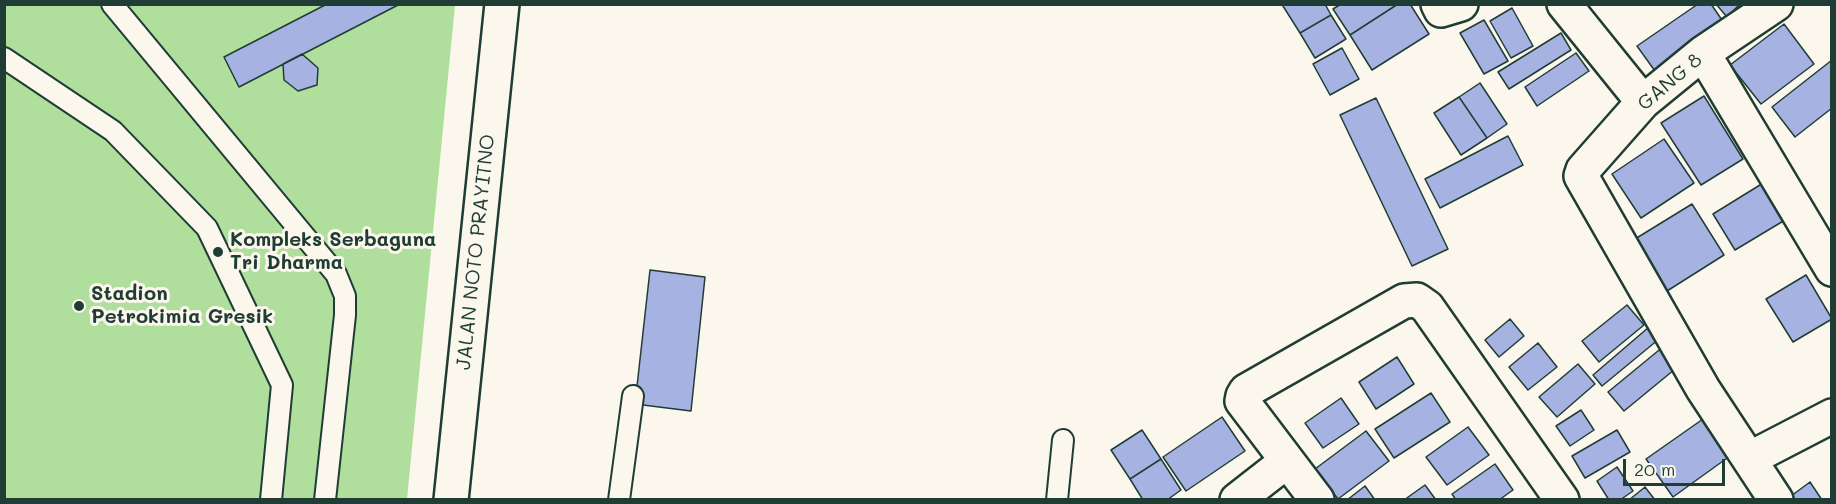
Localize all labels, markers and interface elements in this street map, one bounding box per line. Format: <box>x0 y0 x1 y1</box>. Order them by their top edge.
street label: GANG 8 <box>1633 48 1707 116</box>
street label: JALAN NOTO PRAYITNO <box>452 133 500 371</box>
place label: Kompleks Serbaguna Tri Dharma <box>230 228 436 275</box>
marker: Kompleks Serbaguna Tri Dharma <box>211 245 225 259</box>
place label: Stadion Petrokimia Gresik <box>91 282 273 329</box>
marker: Stadion Petrokimia Gresik <box>72 299 86 313</box>
scale bar <box>1626 447 1728 485</box>
text: 20 m <box>1634 457 1675 481</box>

